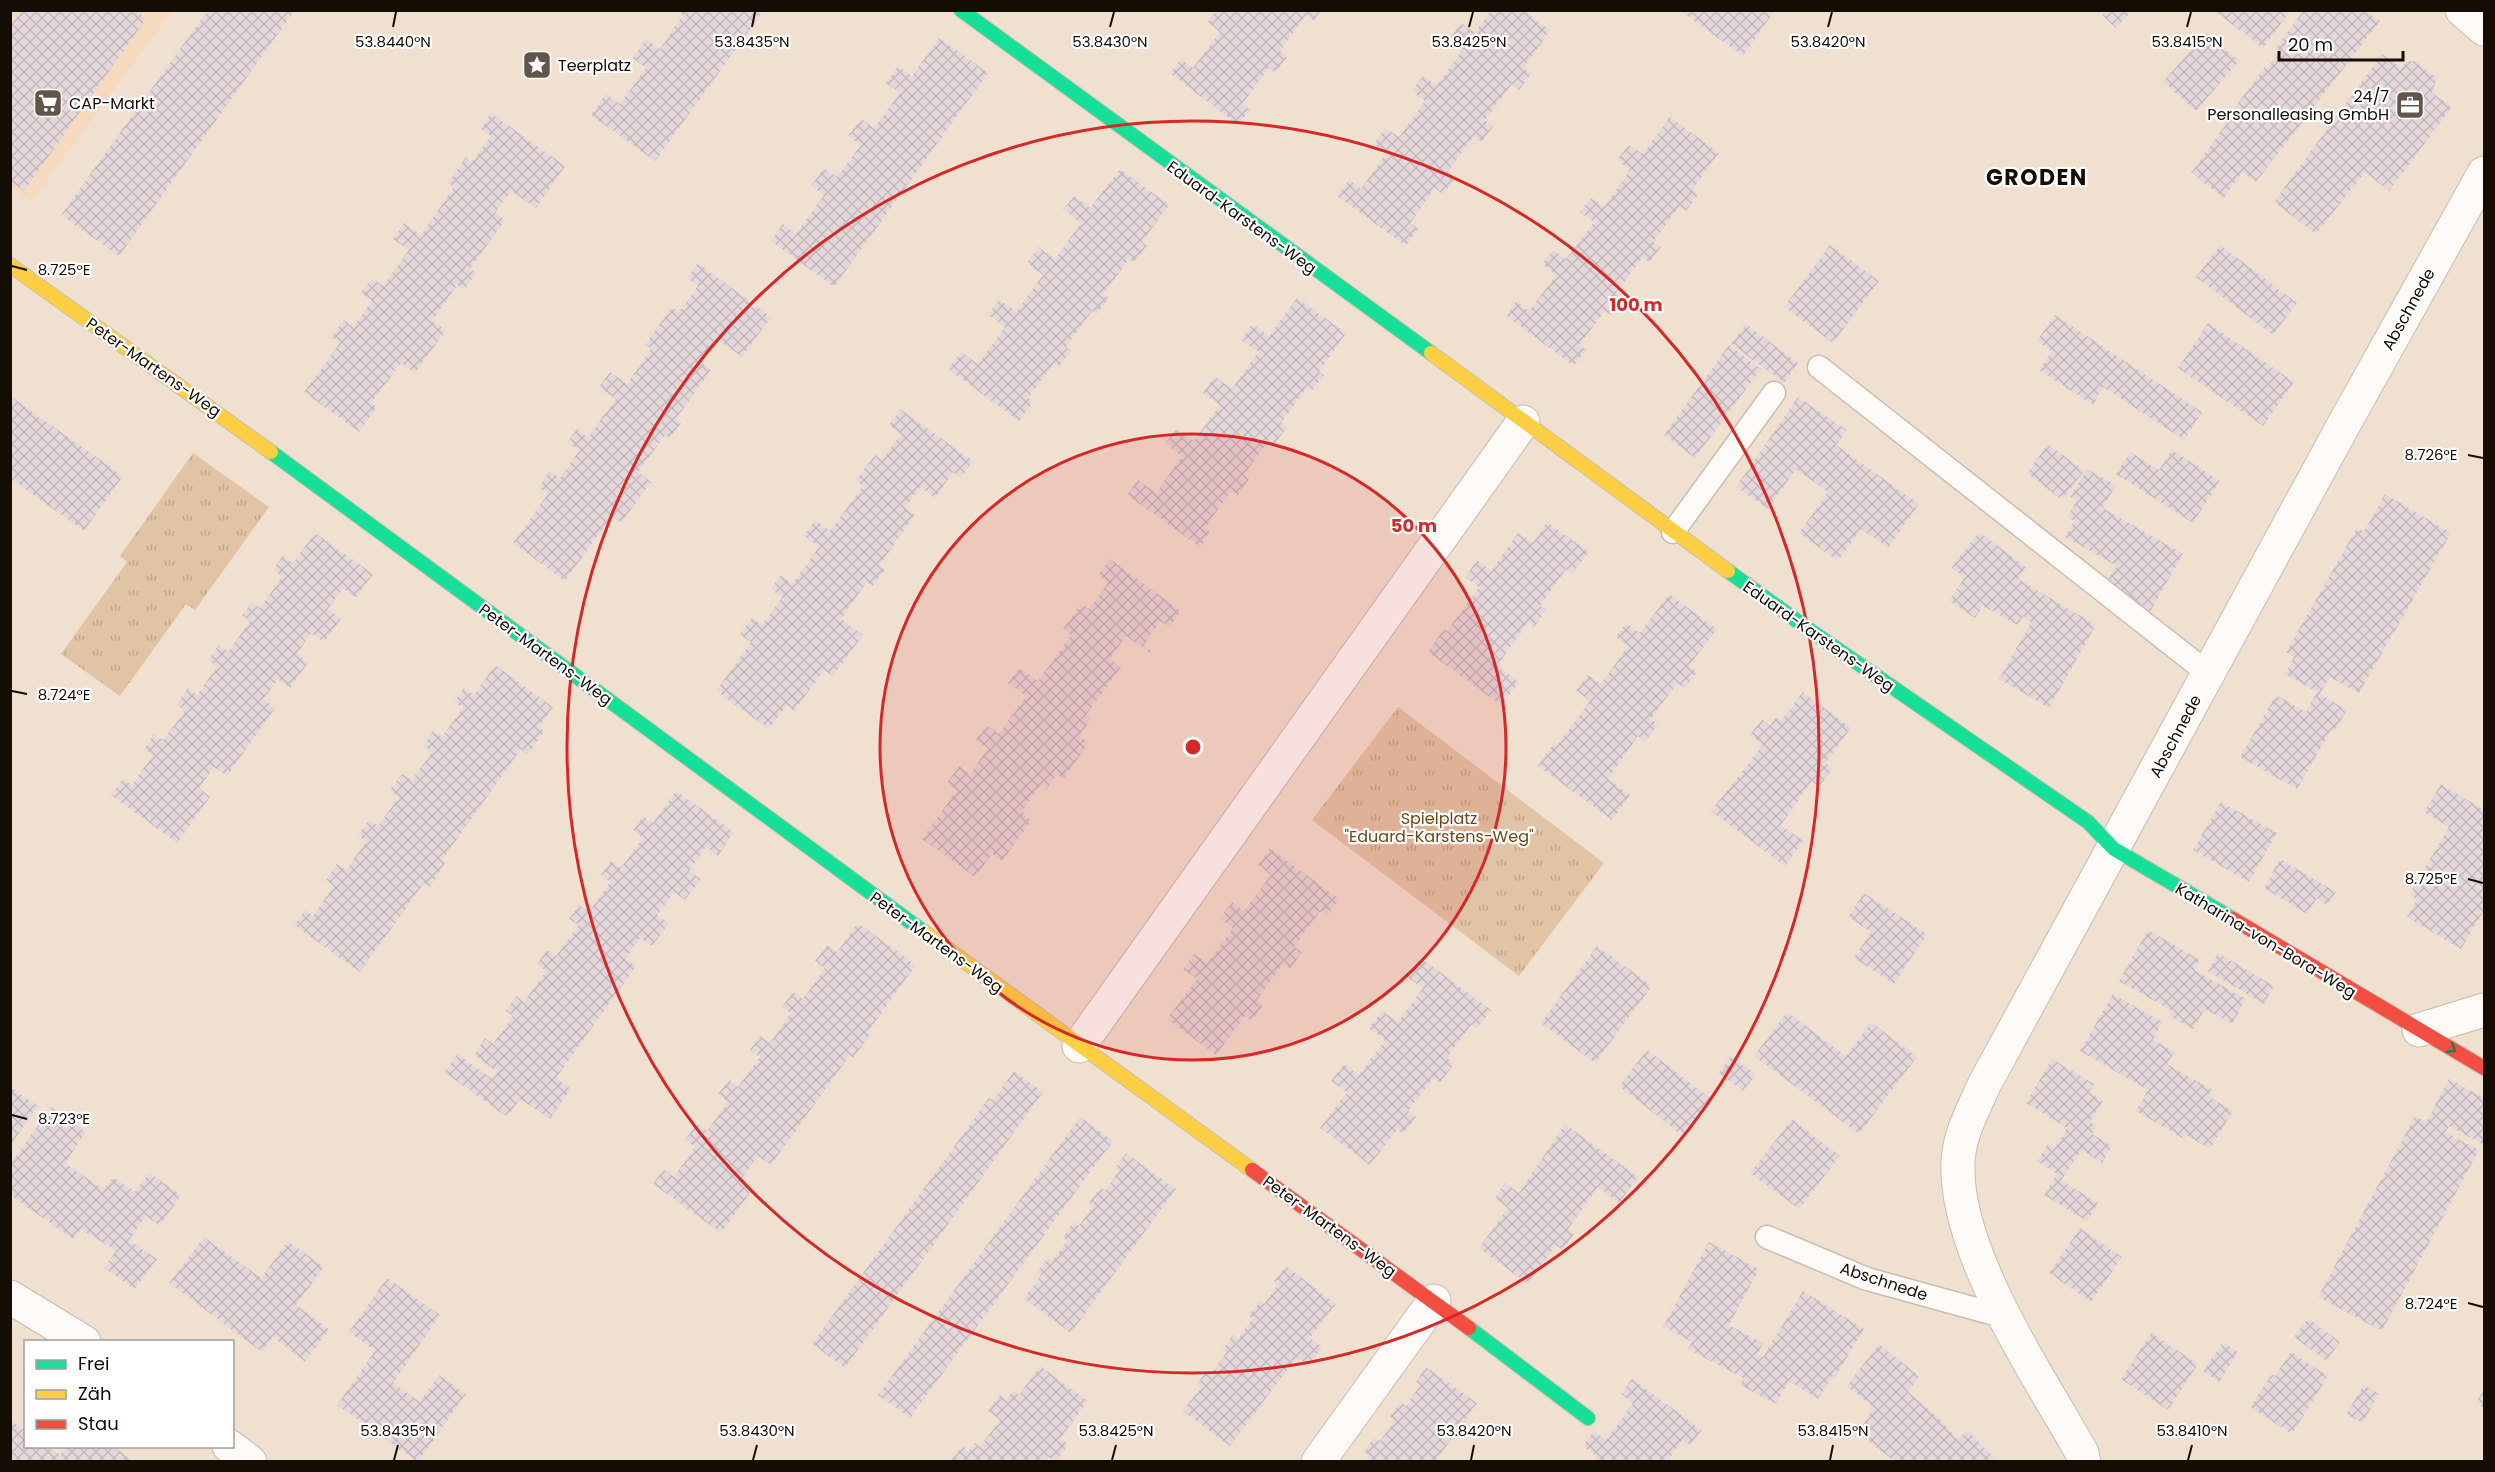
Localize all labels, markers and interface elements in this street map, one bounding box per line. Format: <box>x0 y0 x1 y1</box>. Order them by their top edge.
scale bar <box>2279 24 2404 62</box>
text: 53.8440°N <box>355 31 431 52</box>
text: 53.8435°N <box>714 31 790 52</box>
text: 53.8430°N <box>1072 31 1148 52</box>
text: 53.8425°N <box>1431 31 1507 52</box>
text: 53.8420°N <box>1790 31 1866 52</box>
text: 53.8415°N <box>2151 31 2223 52</box>
text: 20 m <box>2288 32 2333 57</box>
place icon: Teerplatz <box>521 49 553 81</box>
place label: Teerplatz <box>558 54 631 77</box>
place label: 24/7 Personalleasing GmbH <box>2207 85 2389 126</box>
supermarket icon: CAP-Markt <box>32 87 64 119</box>
office icon: 24/7 Personalleasing GmbH <box>2394 89 2426 121</box>
place label: CAP-Markt <box>69 92 155 115</box>
street label: Eduard-Karstens-Weg <box>1162 155 1321 280</box>
district label: GRODEN <box>1986 162 2088 193</box>
text: 8.725°E <box>38 259 90 280</box>
street label: Abschnede <box>2376 264 2441 355</box>
text: 100 m <box>1609 292 1663 317</box>
street label: Peter-Martens-Weg <box>82 312 226 423</box>
text: 8.726°E <box>2405 444 2457 465</box>
text: 50 m <box>1391 513 1437 538</box>
street label: Eduard-Karstens-Weg <box>1738 575 1899 697</box>
street label: Peter-Martens-Weg <box>474 598 617 711</box>
text: 8.724°E <box>38 684 90 705</box>
street label: Abschnede <box>2144 691 2207 782</box>
centre of rings <box>1183 737 1203 757</box>
park label: Spielplatz "Eduard-Karstens-Weg" <box>1344 807 1534 848</box>
text: 8.725°E <box>2405 868 2457 889</box>
street label: Katharina-von-Bora-Weg <box>2171 877 2361 1004</box>
street label: Peter-Martens-Weg <box>865 886 1008 999</box>
one-way arrow <box>2446 1042 2456 1053</box>
text: 8.723°E <box>38 1108 90 1129</box>
street label: Peter-Martens-Weg <box>1258 1170 1401 1283</box>
street label: Abschnede <box>1837 1257 1931 1306</box>
text: 8.724°E <box>2405 1293 2457 1314</box>
legend <box>24 1340 234 1448</box>
text: Frei <box>78 1351 109 1376</box>
text: Zäh <box>78 1381 111 1406</box>
text: Stau <box>78 1411 119 1436</box>
text: 53.8435°N <box>360 1420 436 1441</box>
text: 53.8430°N <box>719 1420 795 1441</box>
text: 53.8425°N <box>1078 1420 1154 1441</box>
text: 53.8420°N <box>1436 1420 1512 1441</box>
text: 53.8415°N <box>1797 1420 1869 1441</box>
text: 53.8410°N <box>2156 1420 2228 1441</box>

